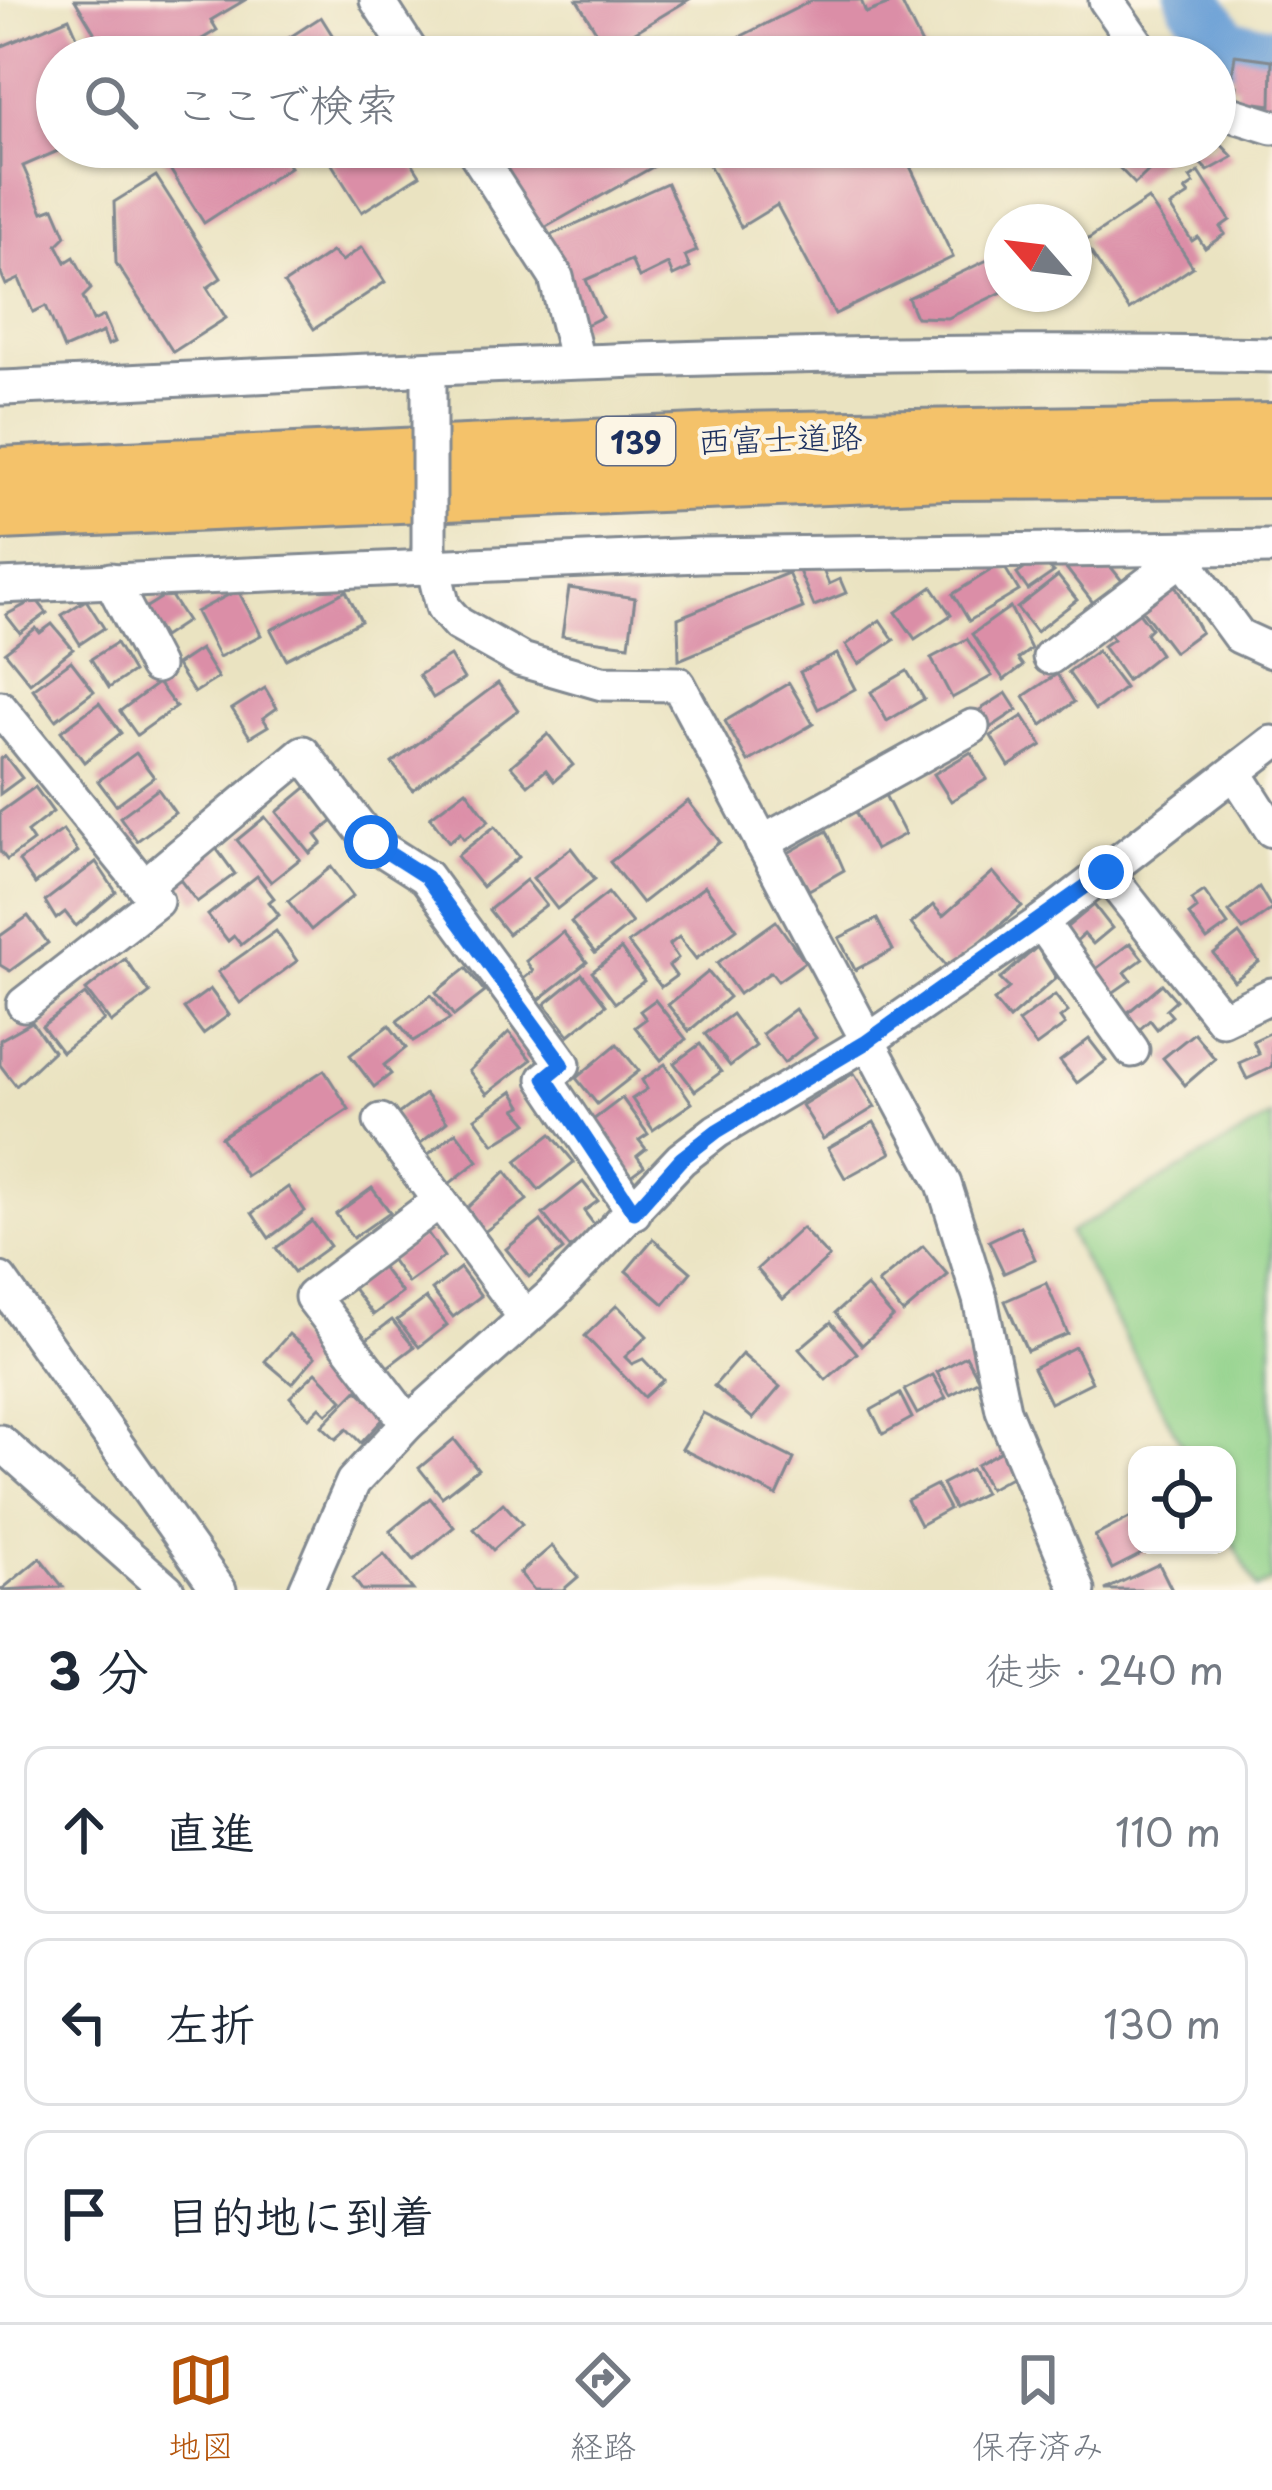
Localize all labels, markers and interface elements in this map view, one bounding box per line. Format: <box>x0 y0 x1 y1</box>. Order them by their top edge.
search box <box>36 36 1236 168</box>
text: ここで検索 <box>174 68 399 136</box>
icon: search <box>78 69 144 135</box>
north arrow <box>984 204 1092 312</box>
street label: 西富士道路 <box>697 409 863 465</box>
road number: 139 <box>597 417 675 465</box>
route start <box>344 815 398 869</box>
route end <box>1079 845 1133 899</box>
map controls <box>1128 1446 1236 1554</box>
button: locate <box>1128 1446 1236 1554</box>
text: 3 分 <box>48 1630 149 1707</box>
text: 徒歩 · 240 m <box>985 1639 1224 1698</box>
text: 直進 <box>165 1796 255 1864</box>
icon: ahead <box>51 1797 117 1863</box>
text: 110 m <box>1115 1801 1221 1860</box>
text: 左折 <box>165 1988 255 2056</box>
icon: left <box>51 1989 117 2055</box>
text: 130 m <box>1103 1993 1221 2052</box>
text: 目的地に到着 <box>165 2180 435 2248</box>
icon: arrive <box>51 2181 117 2247</box>
tab: 地図 <box>168 2347 234 2469</box>
tab: 経路 <box>570 2347 636 2469</box>
tab: 保存済み <box>972 2347 1104 2469</box>

